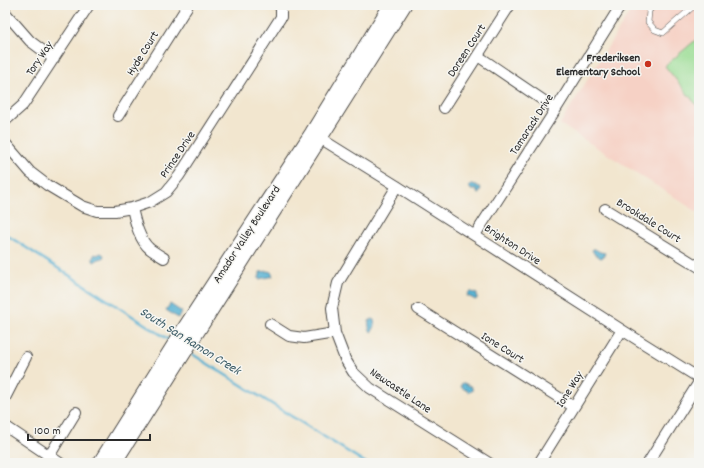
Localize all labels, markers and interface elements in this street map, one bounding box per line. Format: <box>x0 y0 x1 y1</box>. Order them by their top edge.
street label: Doreen Court <box>444 20 491 81</box>
street label: Hyde Court <box>123 28 164 79</box>
street label: Tory Way <box>22 37 59 80</box>
place label: Frederiksen Elementary School <box>556 50 640 81</box>
marker: Frederiksen Elementary School <box>643 59 653 69</box>
street label: Tamarack Drive <box>506 91 558 159</box>
street label: Prince Drive <box>156 128 200 182</box>
street label: Amador Valley Boulevard <box>209 183 285 287</box>
street label: Brookdale Court <box>613 195 684 248</box>
street label: Brighton Drive <box>481 221 544 270</box>
water label: South San Ramon Creek <box>136 303 245 382</box>
street label: Ione Court <box>477 328 528 368</box>
street label: Newcastle Lane <box>366 364 434 418</box>
street label: Ione Way <box>552 367 589 411</box>
scale bar <box>28 416 150 442</box>
text: 100 m <box>34 423 61 440</box>

